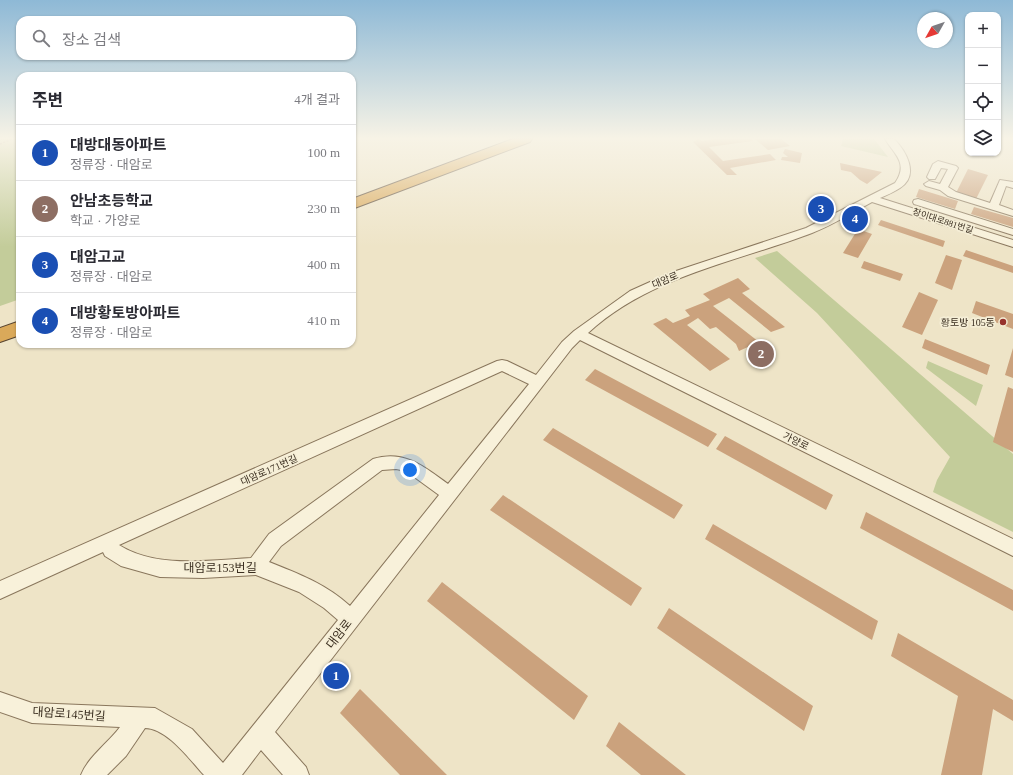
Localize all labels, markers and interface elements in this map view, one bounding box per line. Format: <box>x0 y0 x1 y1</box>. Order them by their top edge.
north arrow <box>917 12 953 48</box>
map controls <box>965 12 1001 156</box>
button: + <box>965 12 1001 48</box>
search box <box>16 16 356 60</box>
icon: search <box>30 27 52 49</box>
text: 장소 검색 <box>62 32 121 48</box>
button: − <box>965 48 1001 84</box>
button: locate <box>965 84 1001 120</box>
text: 주변 <box>32 91 63 110</box>
text: 4개 결과 <box>294 92 340 107</box>
button: layers <box>965 120 1001 156</box>
text: 대방대동아파트 <box>70 137 167 153</box>
text: 1 <box>42 145 48 160</box>
text: 100 m <box>307 145 340 160</box>
text: 정류장 · 대암로 <box>70 157 153 172</box>
text: 안남초등학교 <box>70 193 153 209</box>
pin: 3 <box>808 194 834 224</box>
text: 2 <box>42 201 48 216</box>
text: 230 m <box>307 201 340 216</box>
pin: 4 <box>842 204 868 234</box>
street label: 창이대로881번길 <box>911 206 975 236</box>
text: 학교 · 가양로 <box>70 213 141 228</box>
text: 대암고교 <box>70 249 125 265</box>
text: 3 <box>42 257 48 272</box>
text: 400 m <box>307 257 340 272</box>
text: 정류장 · 대암로 <box>70 269 153 284</box>
street label: 대암로 <box>650 270 680 290</box>
text: 대방황토방아파트 <box>70 305 180 321</box>
text: 4 <box>42 313 48 328</box>
text: 410 m <box>307 313 340 328</box>
place label: 황토방 105동 <box>941 317 995 328</box>
marker: 황토방 105동 <box>998 317 1008 327</box>
text: 정류장 · 대암로 <box>70 325 153 340</box>
pin: 2 <box>748 339 774 369</box>
street label: 가양로 <box>781 430 811 452</box>
street label: 대암로171번길 <box>239 453 299 487</box>
your location <box>400 460 420 480</box>
street label: 대암로153번길 <box>183 561 257 575</box>
street label: 대암로 <box>323 617 355 651</box>
pin: 1 <box>323 661 349 691</box>
street label: 대암로145번길 <box>32 704 106 724</box>

